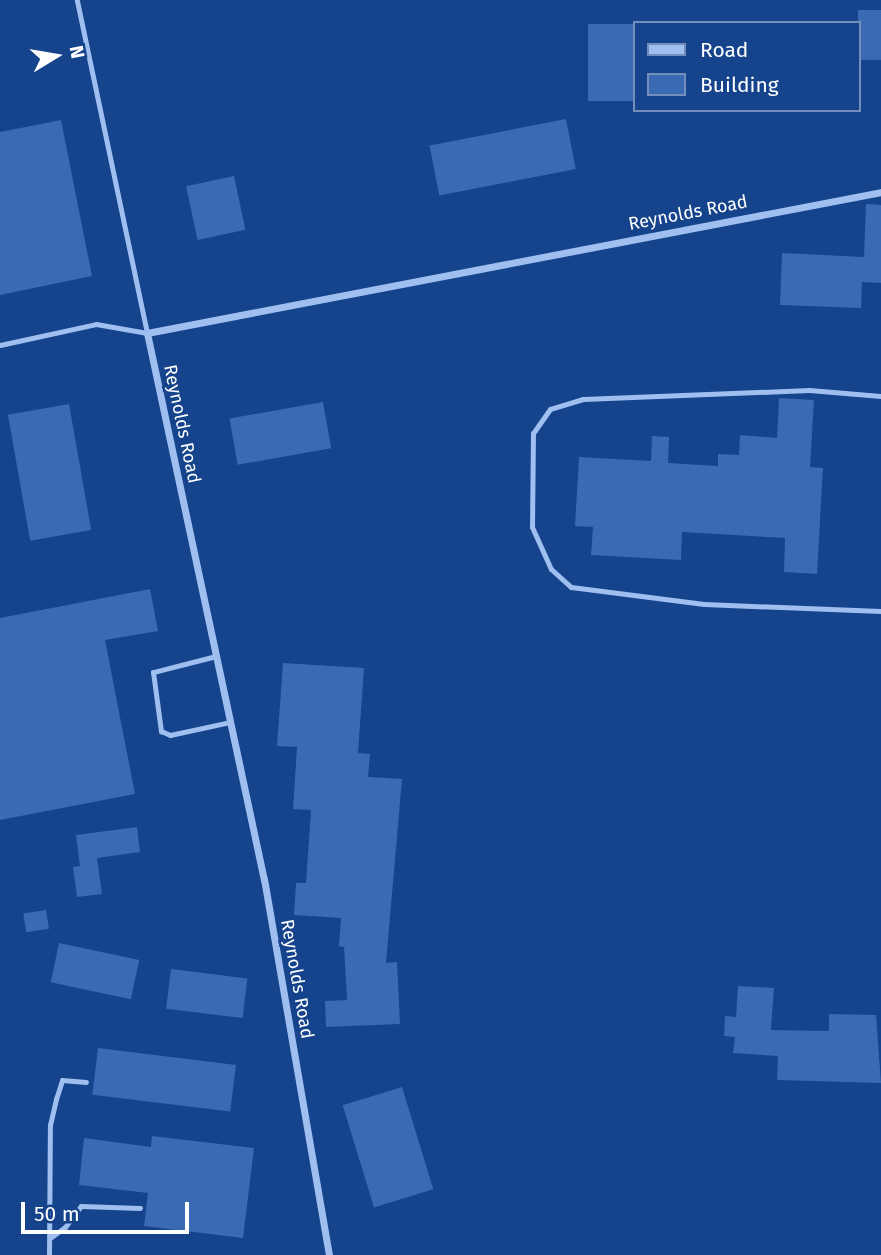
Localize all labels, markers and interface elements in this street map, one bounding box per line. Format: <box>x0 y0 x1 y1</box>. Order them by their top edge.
north arrow <box>21 21 91 91</box>
legend <box>632 21 860 112</box>
text: Road <box>700 37 748 63</box>
text: N <box>65 44 90 60</box>
text: Building <box>700 72 779 98</box>
street label: Reynolds Road <box>627 191 749 235</box>
street label: Reynolds Road <box>159 363 205 485</box>
street label: Reynolds Road <box>276 918 318 1040</box>
scale bar <box>24 1188 192 1232</box>
text: 50 m <box>34 1201 80 1227</box>

